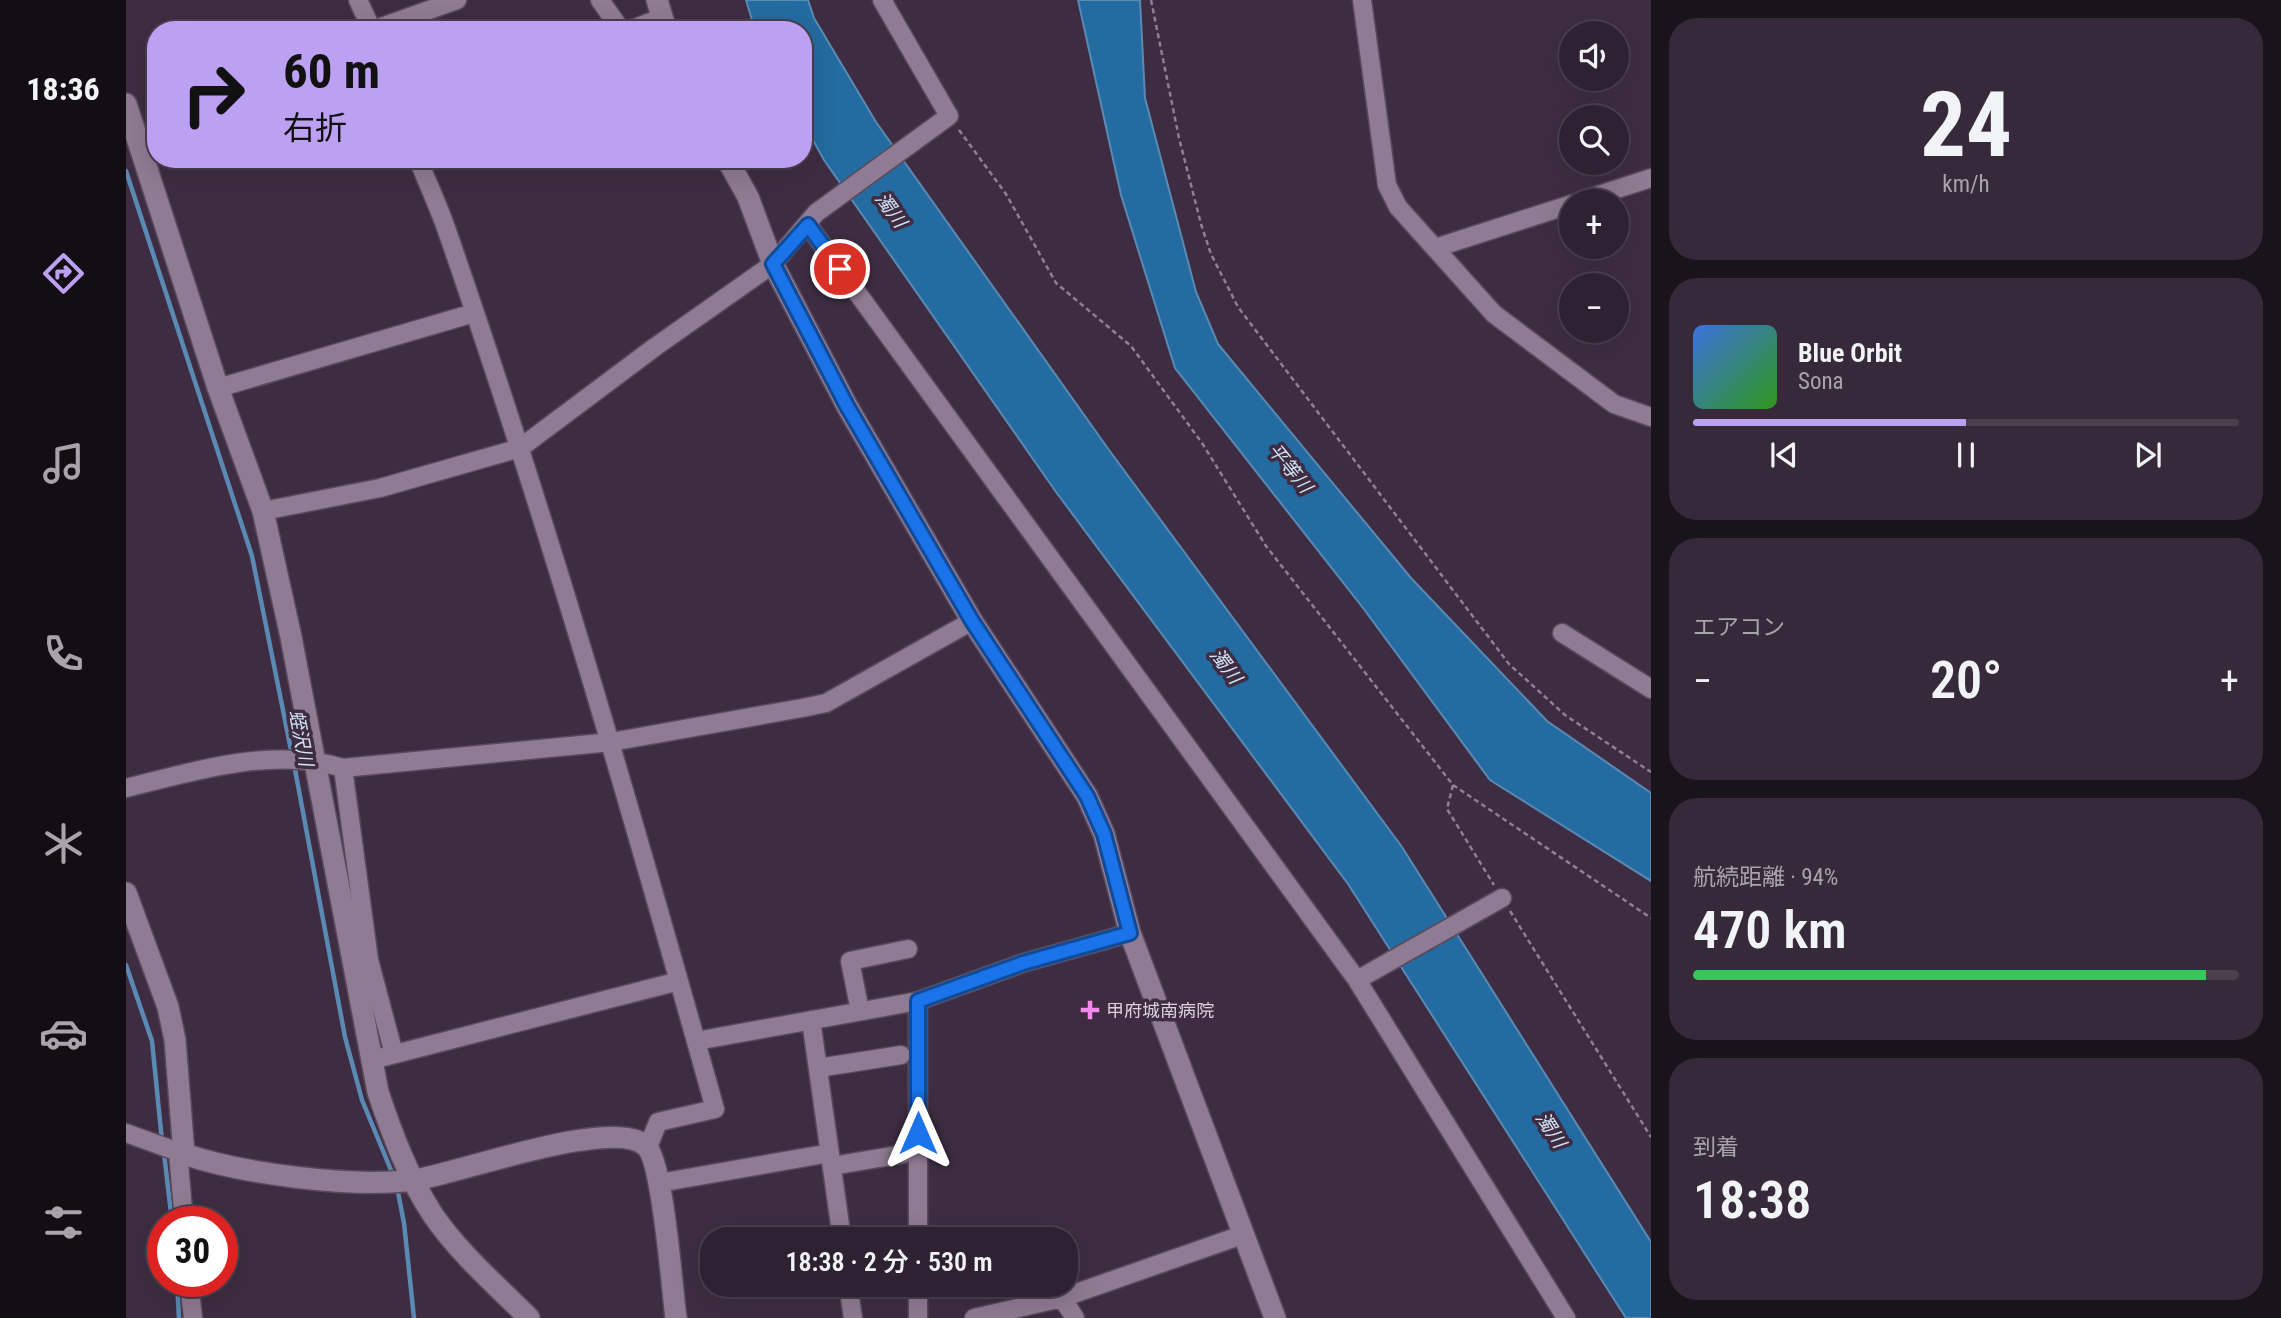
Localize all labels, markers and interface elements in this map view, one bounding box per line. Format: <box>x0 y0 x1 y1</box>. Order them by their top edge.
map controls <box>1559 21 1629 343</box>
button: sound <box>1559 21 1629 91</box>
text: 60 m <box>283 43 380 100</box>
icon: right <box>168 49 259 140</box>
text: 18:36 <box>26 70 100 108</box>
text: 24 <box>1920 72 2012 178</box>
button: search <box>1559 105 1629 175</box>
text: 右折 <box>283 109 347 147</box>
text: km/h <box>1942 171 1990 198</box>
water label: 濁川 <box>871 188 913 234</box>
button: + <box>1559 189 1629 259</box>
pin <box>810 239 870 299</box>
icon: directions <box>39 249 88 298</box>
icon: arrive <box>821 250 859 288</box>
button: − <box>1559 273 1629 343</box>
text: Blue Orbit <box>1798 338 1902 368</box>
text: Sona <box>1798 368 1844 395</box>
icon: previous <box>1765 436 1803 474</box>
icon: pause <box>1947 436 1985 474</box>
icon: next <box>2129 436 2167 474</box>
icon: music <box>39 439 88 488</box>
water label: 平等川 <box>1263 439 1318 499</box>
text: エアコン <box>1693 614 1785 641</box>
icon: phone <box>39 629 88 678</box>
water label: 濁川 <box>1205 644 1248 690</box>
text: 20° <box>1930 650 2002 711</box>
text: − <box>1693 659 1712 703</box>
text: + <box>2220 659 2239 703</box>
water label: 蛭沢川 <box>284 708 318 770</box>
icon: climate <box>39 819 88 868</box>
text: 航続距離 · 94% <box>1693 864 1838 891</box>
text: 470 km <box>1693 900 1847 961</box>
marker: 甲府城南病院 <box>1080 1000 1100 1020</box>
place label: 甲府城南病院 <box>1106 1000 1214 1021</box>
icon: car <box>39 1009 88 1058</box>
position arrow <box>881 1096 955 1170</box>
water label: 濁川 <box>1531 1108 1572 1154</box>
text: 到着 <box>1693 1134 1739 1161</box>
text: 18:38 <box>1693 1170 1811 1231</box>
icon: filters <box>39 1198 88 1247</box>
speed limit sign: 30 <box>147 1206 238 1297</box>
text: 18:38 · 2 分 · 530 m <box>785 1247 993 1277</box>

